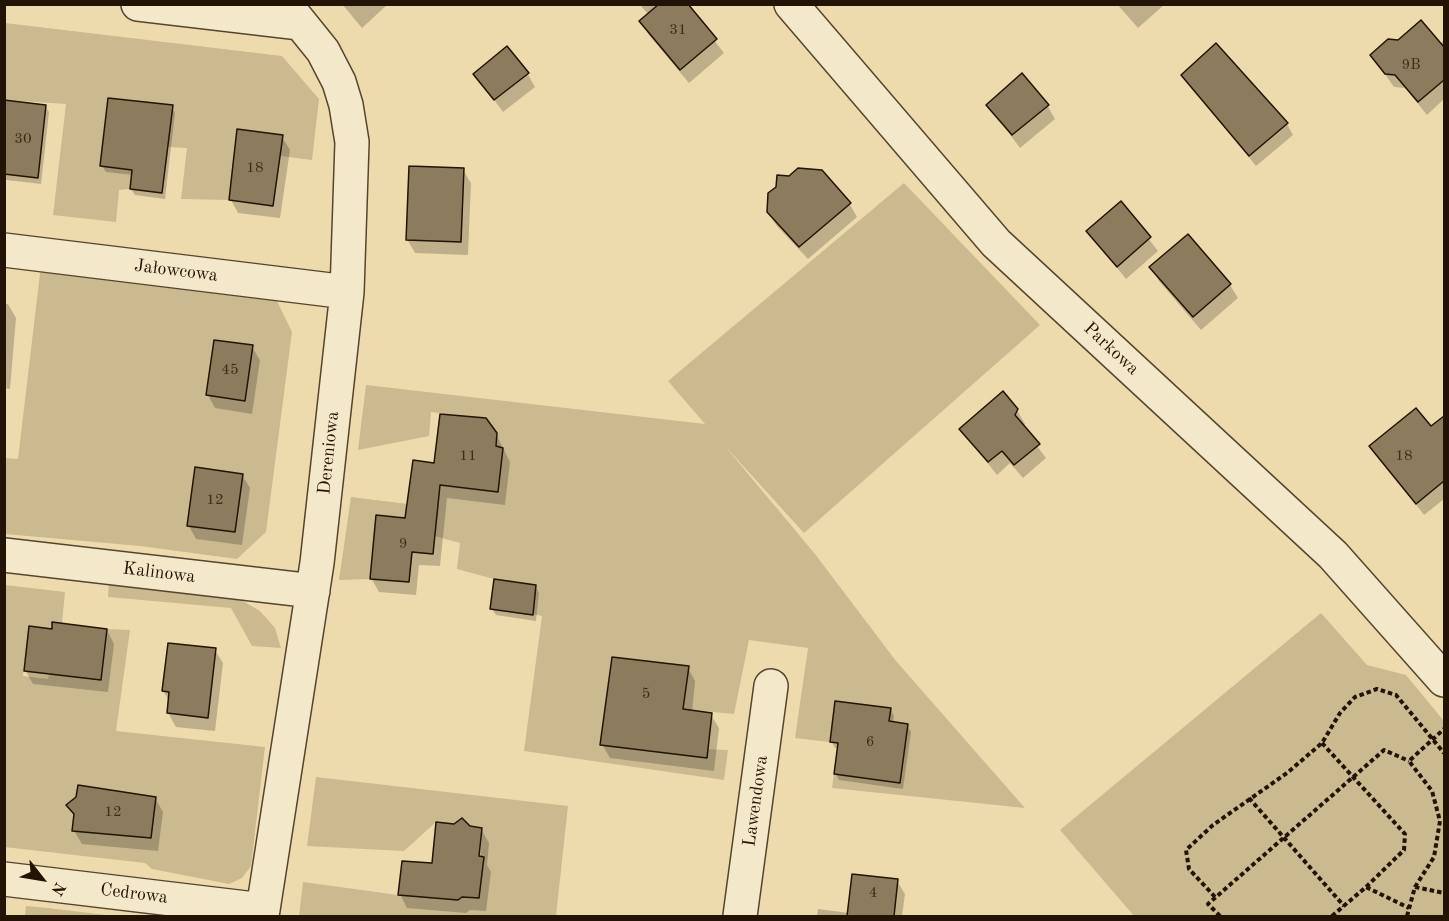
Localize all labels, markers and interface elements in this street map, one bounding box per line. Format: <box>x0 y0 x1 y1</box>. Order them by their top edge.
house number: 31 <box>669 21 687 39</box>
house number: 9B <box>1401 56 1421 74</box>
house number: 30 <box>14 130 32 148</box>
house number: 18 <box>246 159 264 177</box>
street label: Jałowcowa <box>133 255 219 287</box>
street label: Parkowa <box>1079 318 1143 380</box>
house number: 45 <box>221 361 239 379</box>
street label: Dereniowa <box>314 410 344 496</box>
house number: 11 <box>459 447 477 465</box>
house number: 18 <box>1395 447 1413 465</box>
house number: 12 <box>206 491 224 509</box>
house number: 9 <box>399 535 407 553</box>
street label: Kalinowa <box>122 558 196 588</box>
house number: 5 <box>642 685 650 703</box>
house number: 6 <box>866 733 874 751</box>
street label: Lawendowa <box>739 754 773 848</box>
house number: 12 <box>104 803 122 821</box>
north arrow <box>12 849 72 909</box>
text: N <box>47 879 67 898</box>
street label: Cedrowa <box>99 879 169 909</box>
house number: 4 <box>869 884 877 902</box>

